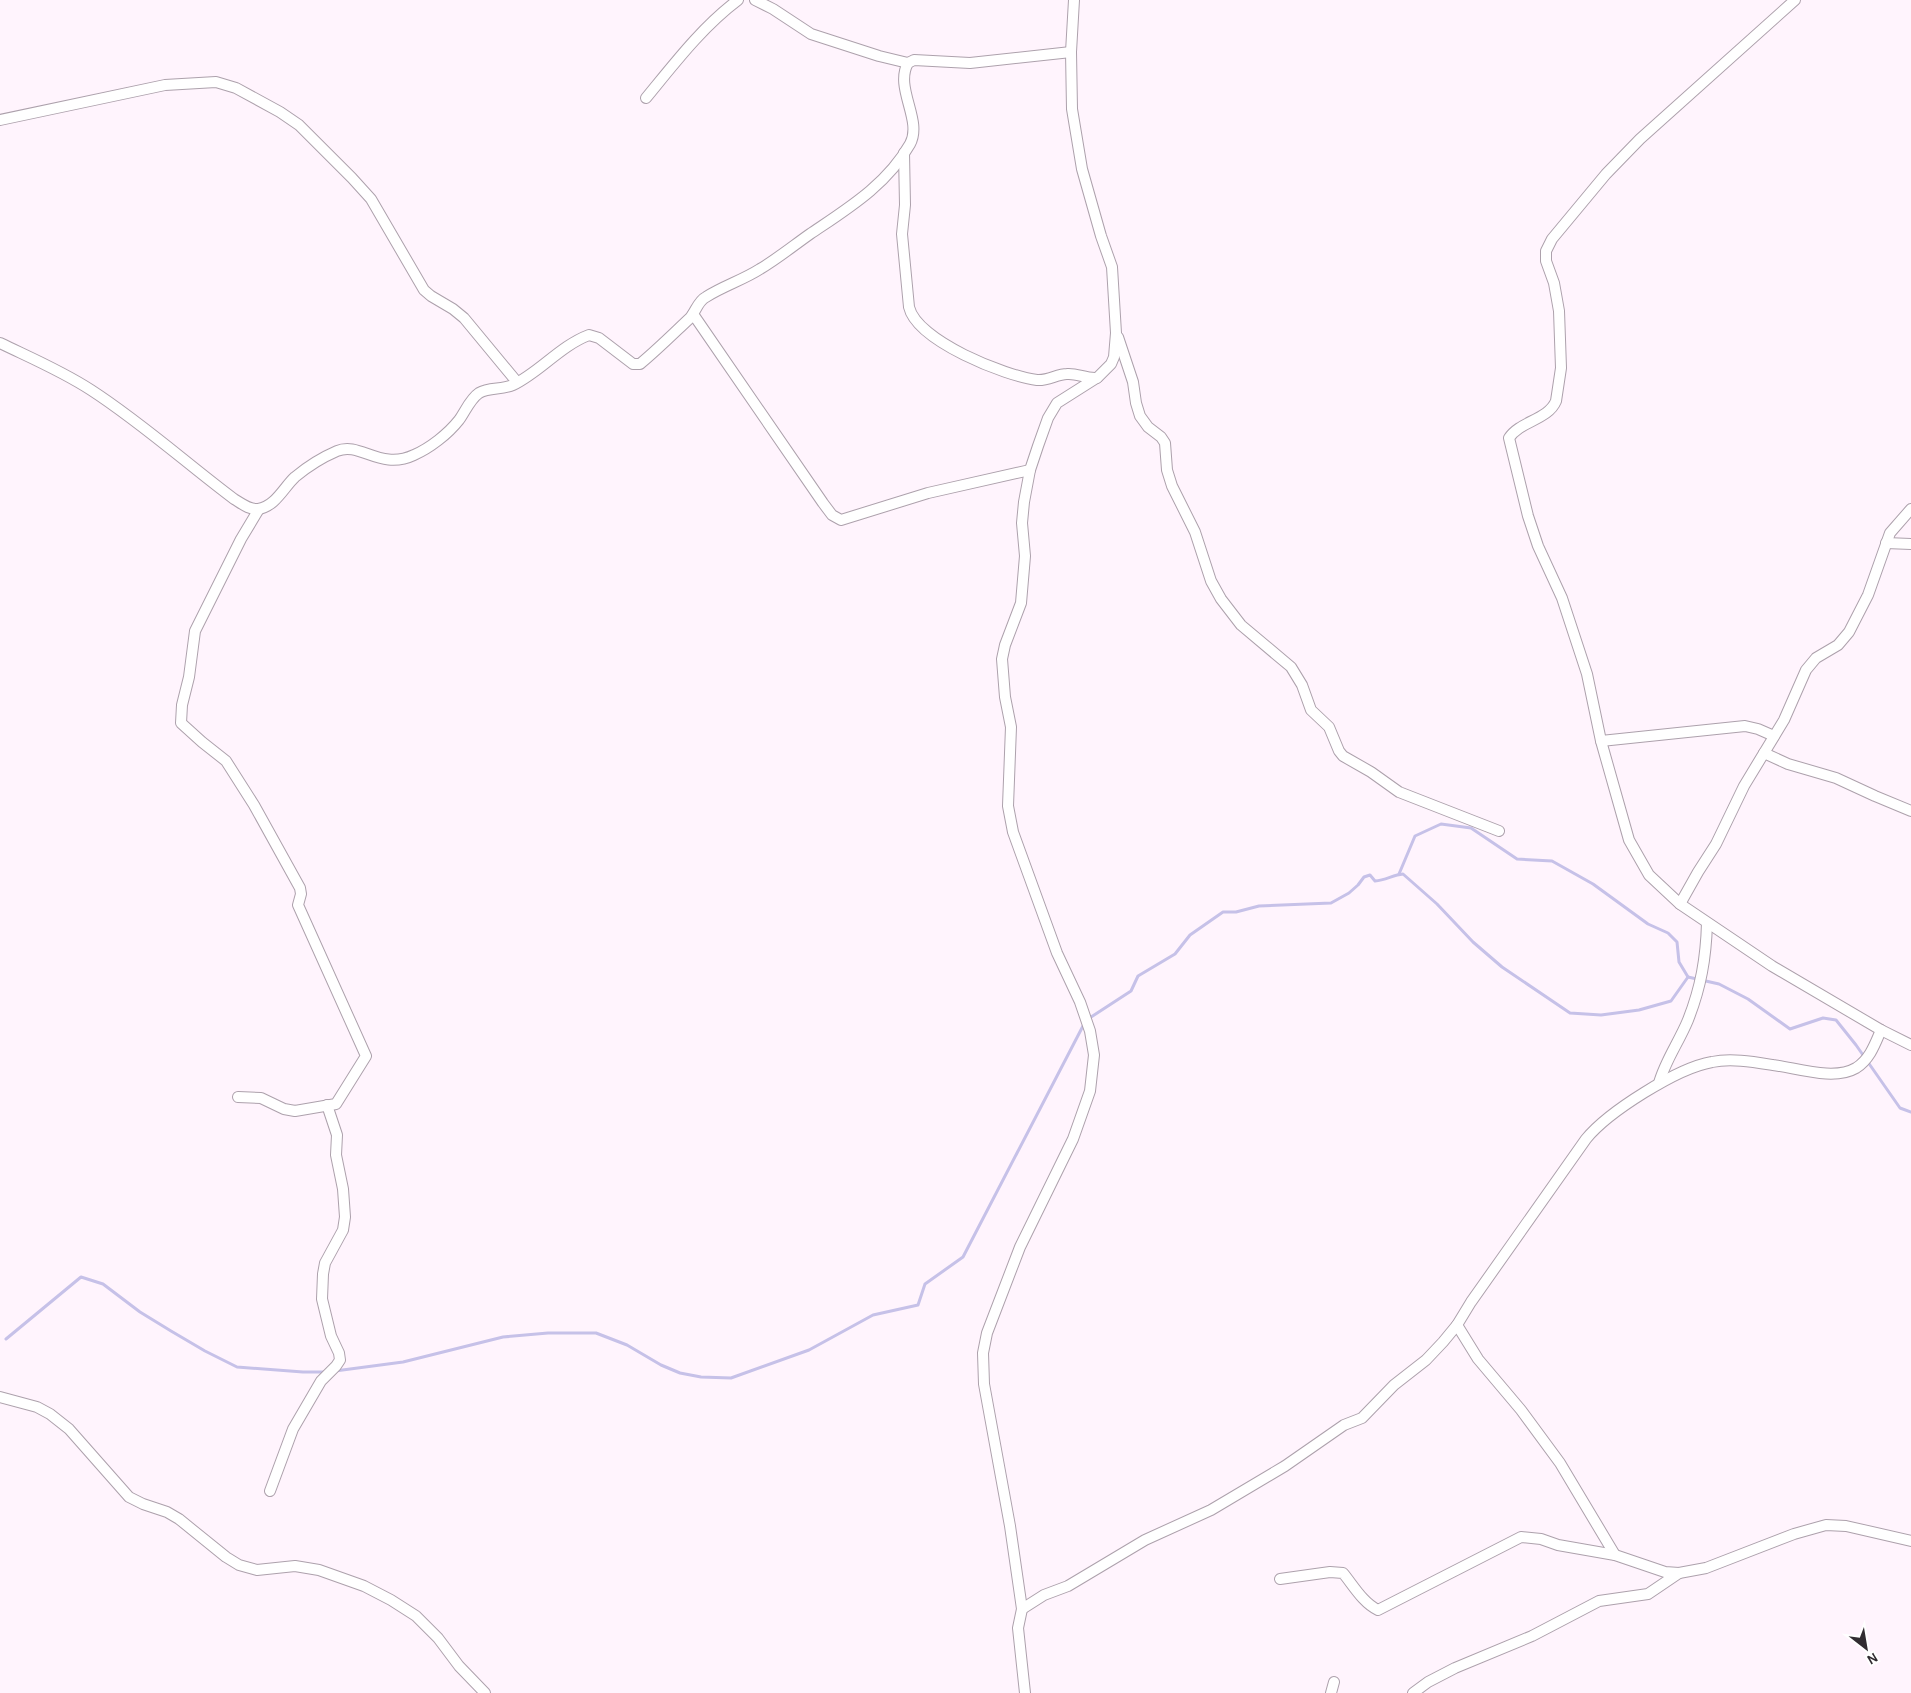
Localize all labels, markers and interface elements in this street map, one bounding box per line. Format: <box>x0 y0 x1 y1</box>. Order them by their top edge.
north arrow <box>1841 1623 1891 1673</box>
text: N <box>1864 1650 1880 1667</box>

